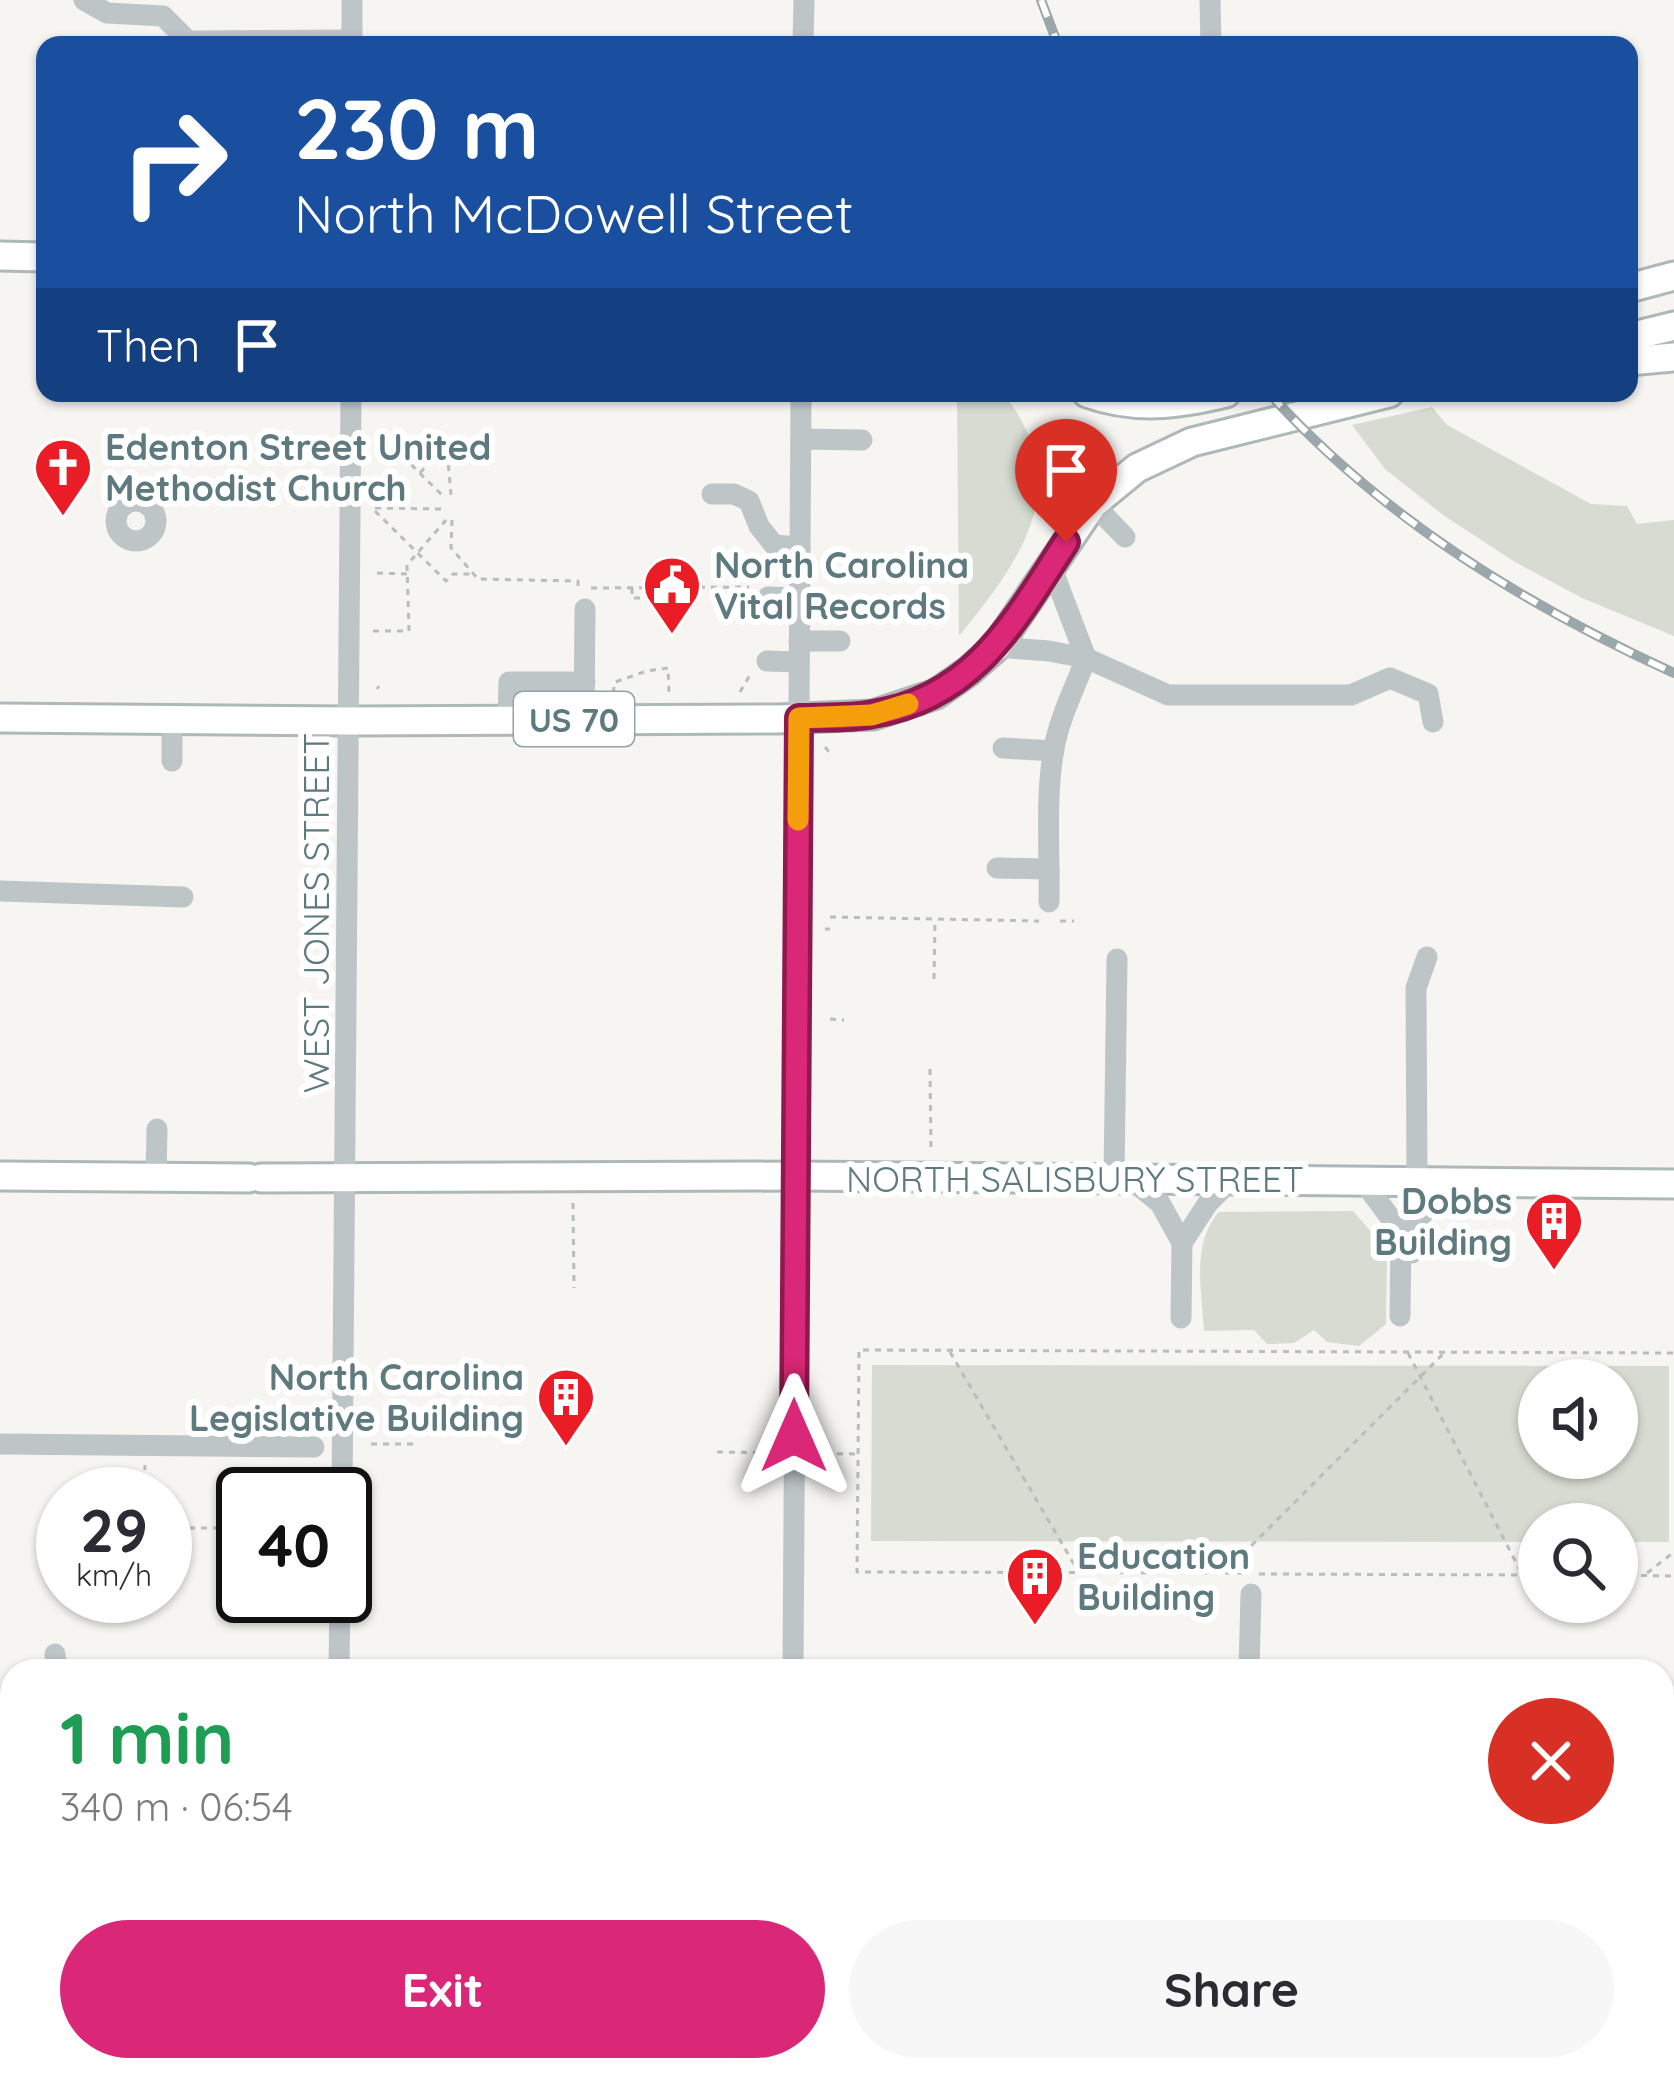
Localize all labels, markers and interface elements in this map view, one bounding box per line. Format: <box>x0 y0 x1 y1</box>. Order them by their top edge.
text: 230 m <box>294 75 539 180</box>
icon: right <box>96 84 252 240</box>
text: North McDowell Street <box>294 179 853 247</box>
icon: arrive <box>224 312 290 378</box>
text: Then <box>96 317 200 373</box>
pin <box>1015 419 1117 542</box>
place label: Edenton Street United Methodist Church <box>105 424 491 510</box>
church icon: Edenton Street United Methodist Church <box>32 436 94 518</box>
icon: arrive <box>1033 437 1099 503</box>
place label: North Carolina Vital Records <box>714 542 969 628</box>
public building icon: North Carolina Vital Records <box>641 554 703 636</box>
road number: US 70 <box>514 692 634 746</box>
street label: WEST JONES STREET <box>293 733 338 1093</box>
street label: NORTH SALISBURY STREET <box>846 1156 1304 1201</box>
place label: Dobbs Building <box>1374 1178 1512 1264</box>
building icon: Dobbs Building <box>1523 1190 1585 1272</box>
place label: North Carolina Legislative Building <box>189 1354 524 1440</box>
map controls <box>1518 1359 1638 1623</box>
button: sound <box>1518 1359 1638 1479</box>
building icon: North Carolina Legislative Building <box>535 1366 597 1448</box>
position arrow <box>731 1373 857 1499</box>
speed limit sign: 40 <box>216 1467 372 1623</box>
text: 29 <box>80 1492 148 1567</box>
button: search <box>1518 1503 1638 1623</box>
place label: Education Building <box>1077 1533 1250 1619</box>
building icon: Education Building <box>1004 1545 1066 1627</box>
text: km/h <box>76 1556 152 1594</box>
text: 1 min <box>60 1692 234 1782</box>
button: close <box>1488 1698 1614 1824</box>
text: 340 m · 06:54 <box>60 1782 293 1831</box>
button: Exit <box>60 1920 825 2058</box>
button: Share <box>849 1920 1614 2058</box>

